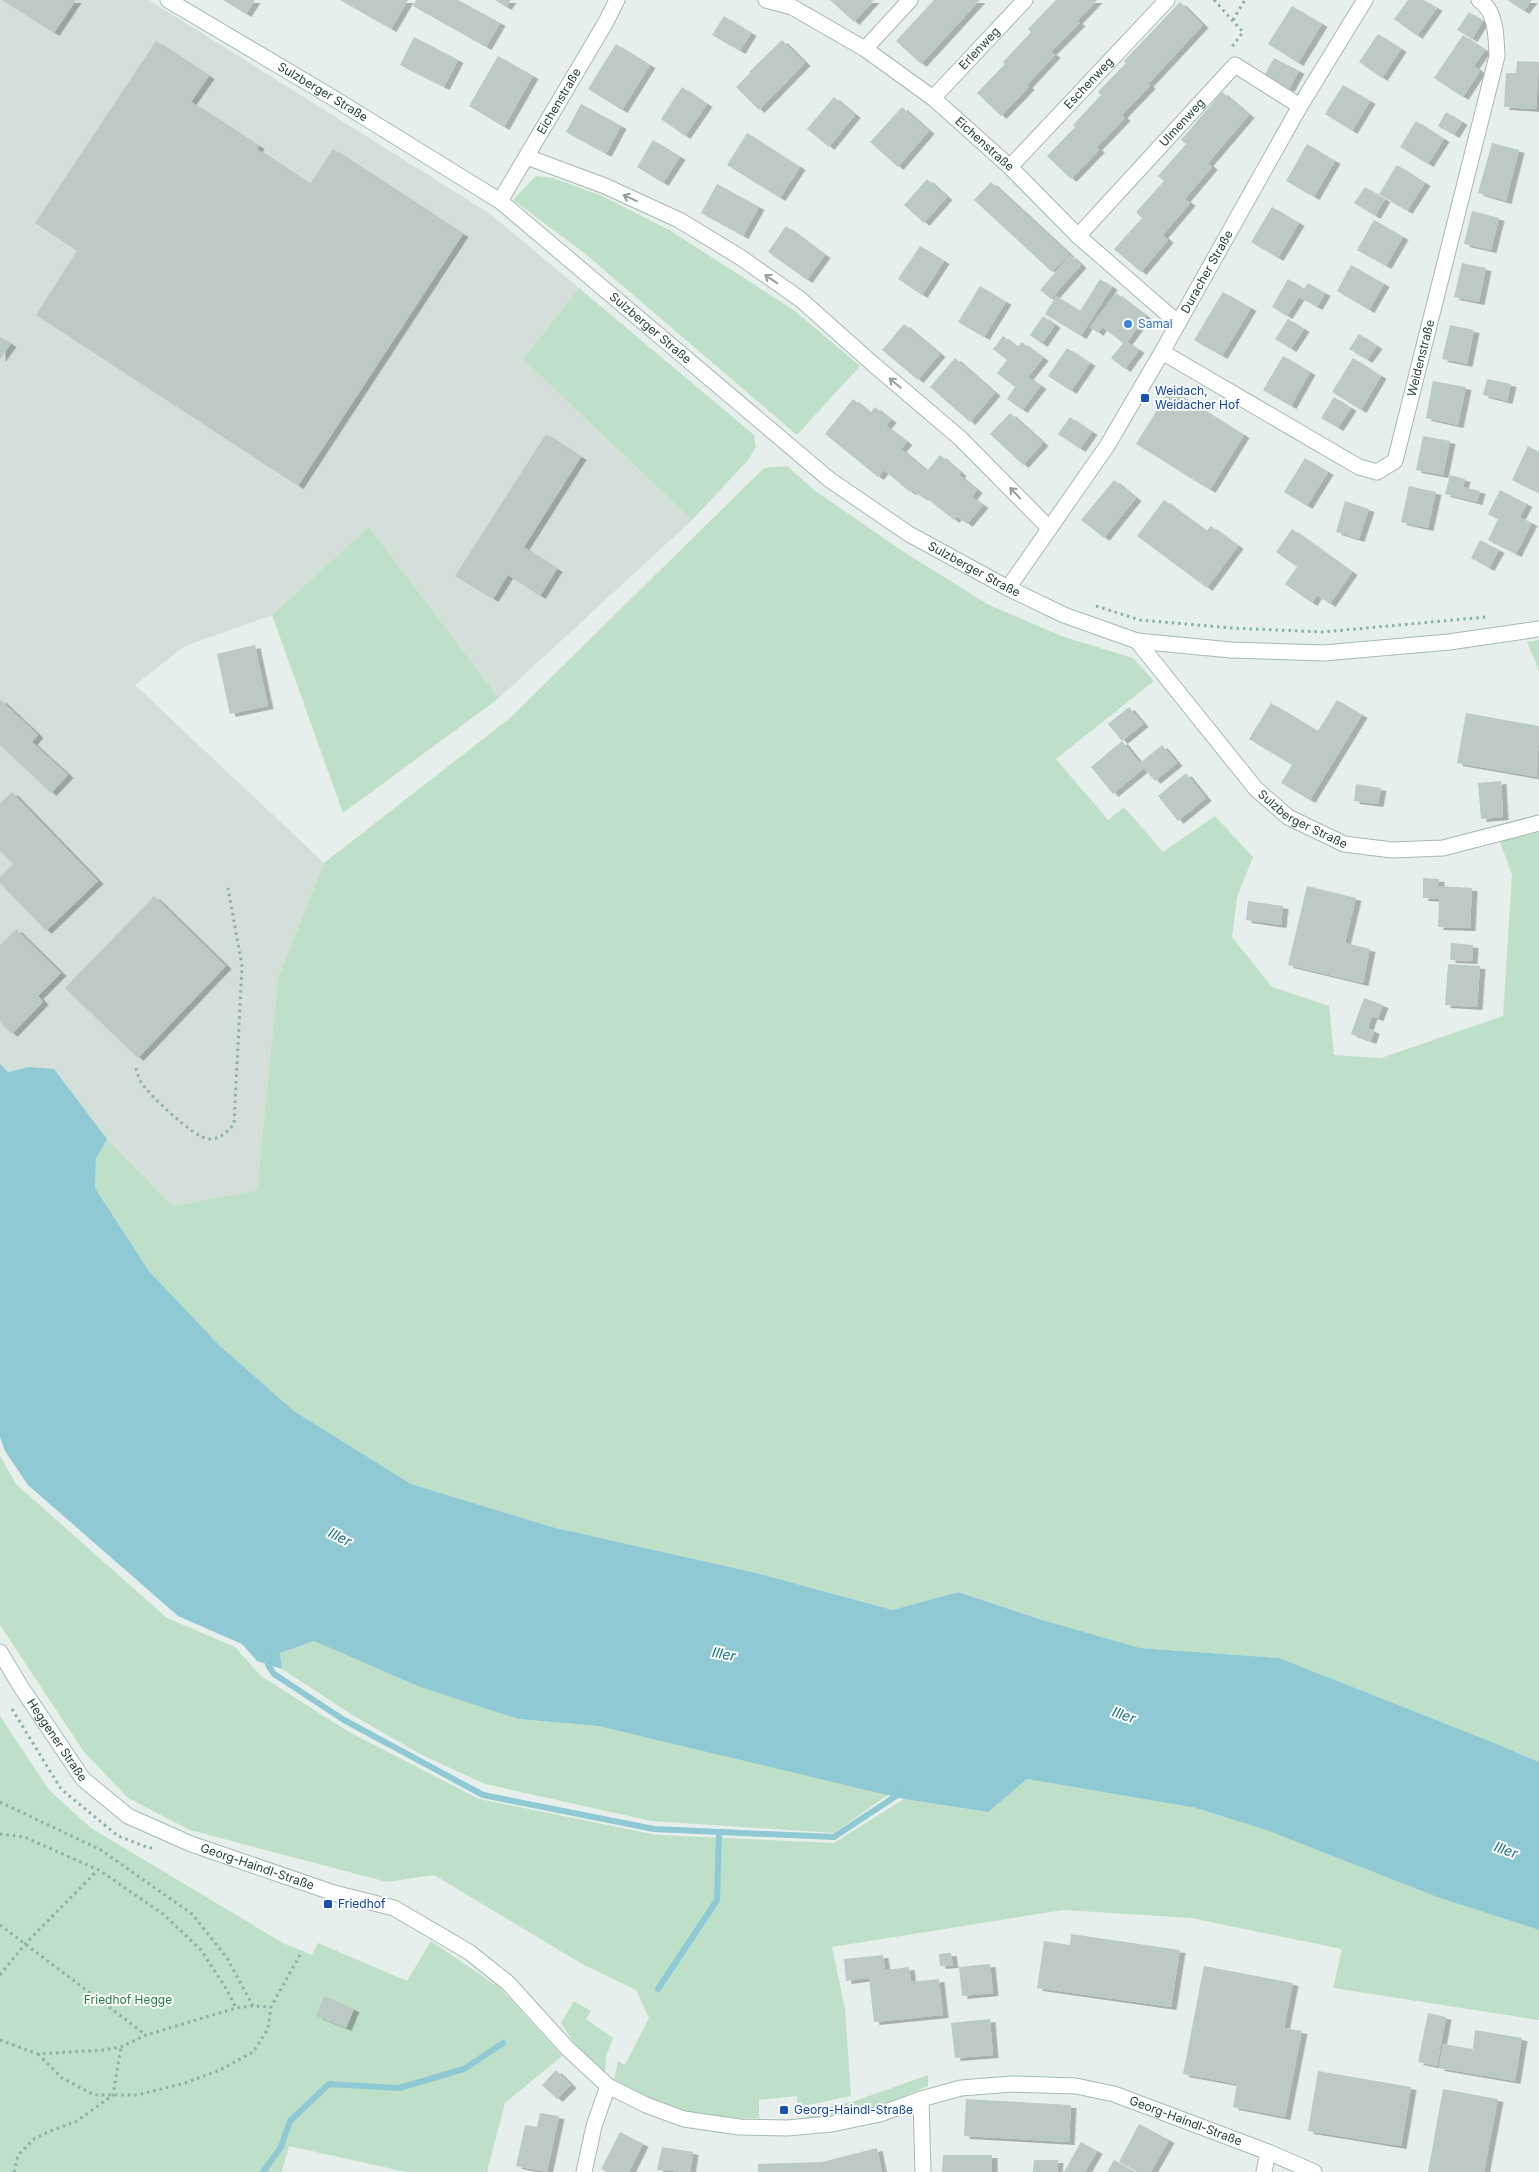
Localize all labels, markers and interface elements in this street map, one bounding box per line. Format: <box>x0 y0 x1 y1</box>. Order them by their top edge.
street label: Erlenweg <box>956 24 1003 73</box>
street label: Eschenweg <box>1060 54 1116 112</box>
street label: Sulzberger Straße <box>275 59 371 125</box>
street label: Eichenstraße <box>533 65 584 137</box>
street label: Ulmenweg <box>1156 95 1208 150</box>
street label: Eichenstraße <box>952 113 1017 174</box>
one-way arrow <box>623 193 638 202</box>
street label: Duracher Straße <box>1177 227 1236 316</box>
one-way arrow <box>764 274 778 284</box>
street label: Sulzberger Straße <box>607 289 695 367</box>
place label: Samal <box>1138 316 1173 331</box>
marker: Samal <box>1122 318 1134 330</box>
street label: Weidenstraße <box>1404 318 1437 398</box>
one-way arrow <box>889 378 902 389</box>
place label: Weidach, Weidacher Hof <box>1155 383 1240 412</box>
marker: Weidach, Weidacher Hof <box>1139 392 1151 404</box>
one-way arrow <box>1008 487 1021 499</box>
street label: Sulzberger Straße <box>926 538 1023 600</box>
street label: Sulzberger Straße <box>1255 786 1350 851</box>
water label: Iller <box>326 1524 355 1550</box>
water label: Iller <box>711 1643 738 1664</box>
street label: Heggener Straße <box>24 1696 91 1784</box>
water label: Iller <box>1110 1703 1139 1727</box>
water label: Iller <box>1492 1838 1521 1862</box>
street label: Georg-Haindl-Straße <box>199 1840 316 1893</box>
place label: Friedhof <box>338 1896 386 1911</box>
marker: Friedhof <box>322 1898 334 1910</box>
park label: Friedhof Hegge <box>84 1992 172 2007</box>
street label: Georg-Haindl-Straße <box>1127 2093 1244 2149</box>
place label: Georg-Haindl-Straße <box>794 2102 913 2117</box>
marker: Georg-Haindl-Straße <box>778 2104 790 2116</box>

